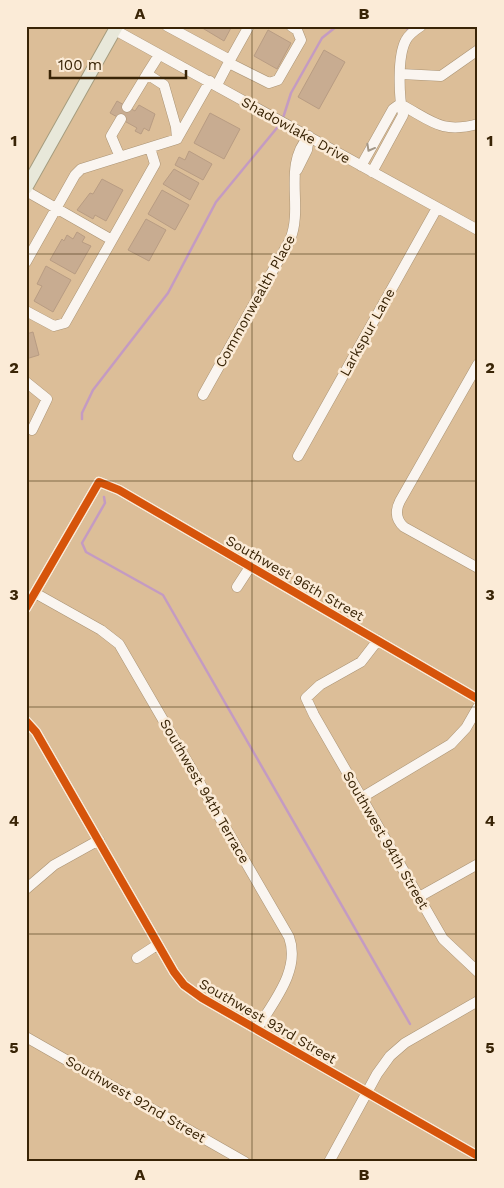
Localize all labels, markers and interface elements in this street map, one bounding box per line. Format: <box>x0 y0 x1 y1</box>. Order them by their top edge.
text: A <box>135 4 146 23</box>
text: B <box>359 4 370 23</box>
scale bar <box>50 48 186 80</box>
text: 100 m <box>58 56 102 74</box>
street label: Shadowlake Drive <box>239 93 353 167</box>
text: 1 <box>11 131 17 150</box>
text: 1 <box>487 131 493 150</box>
one-way arrow <box>367 143 377 152</box>
street label: Commonwealth Place <box>212 232 298 370</box>
street label: Larkspur Lane <box>336 285 398 379</box>
text: 2 <box>9 358 19 377</box>
text: 2 <box>485 358 495 377</box>
street label: Southwest 96th Street <box>223 532 367 624</box>
text: 3 <box>9 585 19 604</box>
text: 3 <box>485 585 495 604</box>
street label: Southwest 94th Terrace <box>157 716 253 866</box>
street label: Southwest 94th Street <box>340 768 432 912</box>
text: 4 <box>9 811 19 830</box>
text: 4 <box>485 811 495 830</box>
street label: Southwest 93rd Street <box>197 975 340 1067</box>
text: 5 <box>9 1038 19 1057</box>
text: 5 <box>485 1038 495 1057</box>
street label: Southwest 92nd Street <box>63 1052 209 1146</box>
text: A <box>135 1165 146 1184</box>
text: B <box>359 1165 370 1184</box>

